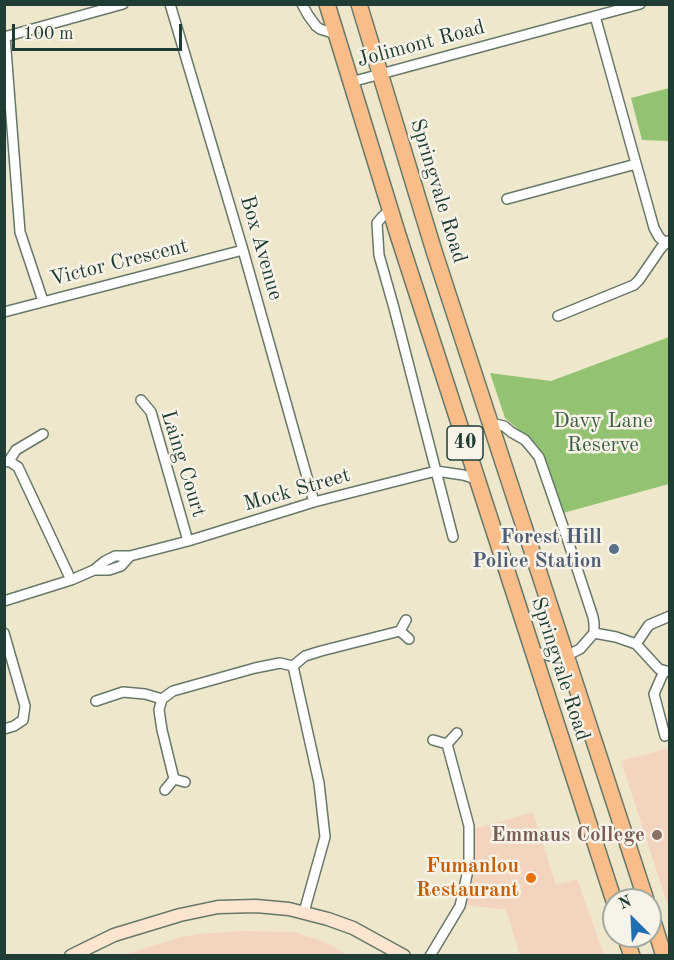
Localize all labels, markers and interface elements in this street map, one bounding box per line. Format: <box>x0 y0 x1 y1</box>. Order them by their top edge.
scale bar <box>15 12 184 50</box>
street label: Jolimont Road <box>354 15 488 73</box>
text: 100 m <box>23 25 74 43</box>
street label: Springvale Road <box>404 116 472 266</box>
street label: Box Avenue <box>234 193 288 303</box>
street label: Victor Crescent <box>47 234 191 292</box>
street label: Laing Court <box>155 408 211 520</box>
park label: Davy Lane Reserve <box>553 408 653 458</box>
road number: 40 <box>447 426 483 460</box>
street label: Mock Street <box>241 463 353 517</box>
place label: Forest Hill Police Station <box>472 524 602 574</box>
marker: Forest Hill Police Station <box>607 542 621 556</box>
street label: Springvale Road <box>525 594 595 744</box>
place label: Emmaus College <box>491 822 645 848</box>
marker: Emmaus College <box>650 828 664 842</box>
place label: Fumanlou Restaurant <box>416 853 519 903</box>
marker: Fumanlou Restaurant <box>524 871 538 885</box>
north arrow <box>602 888 662 948</box>
text: N <box>617 894 634 913</box>

